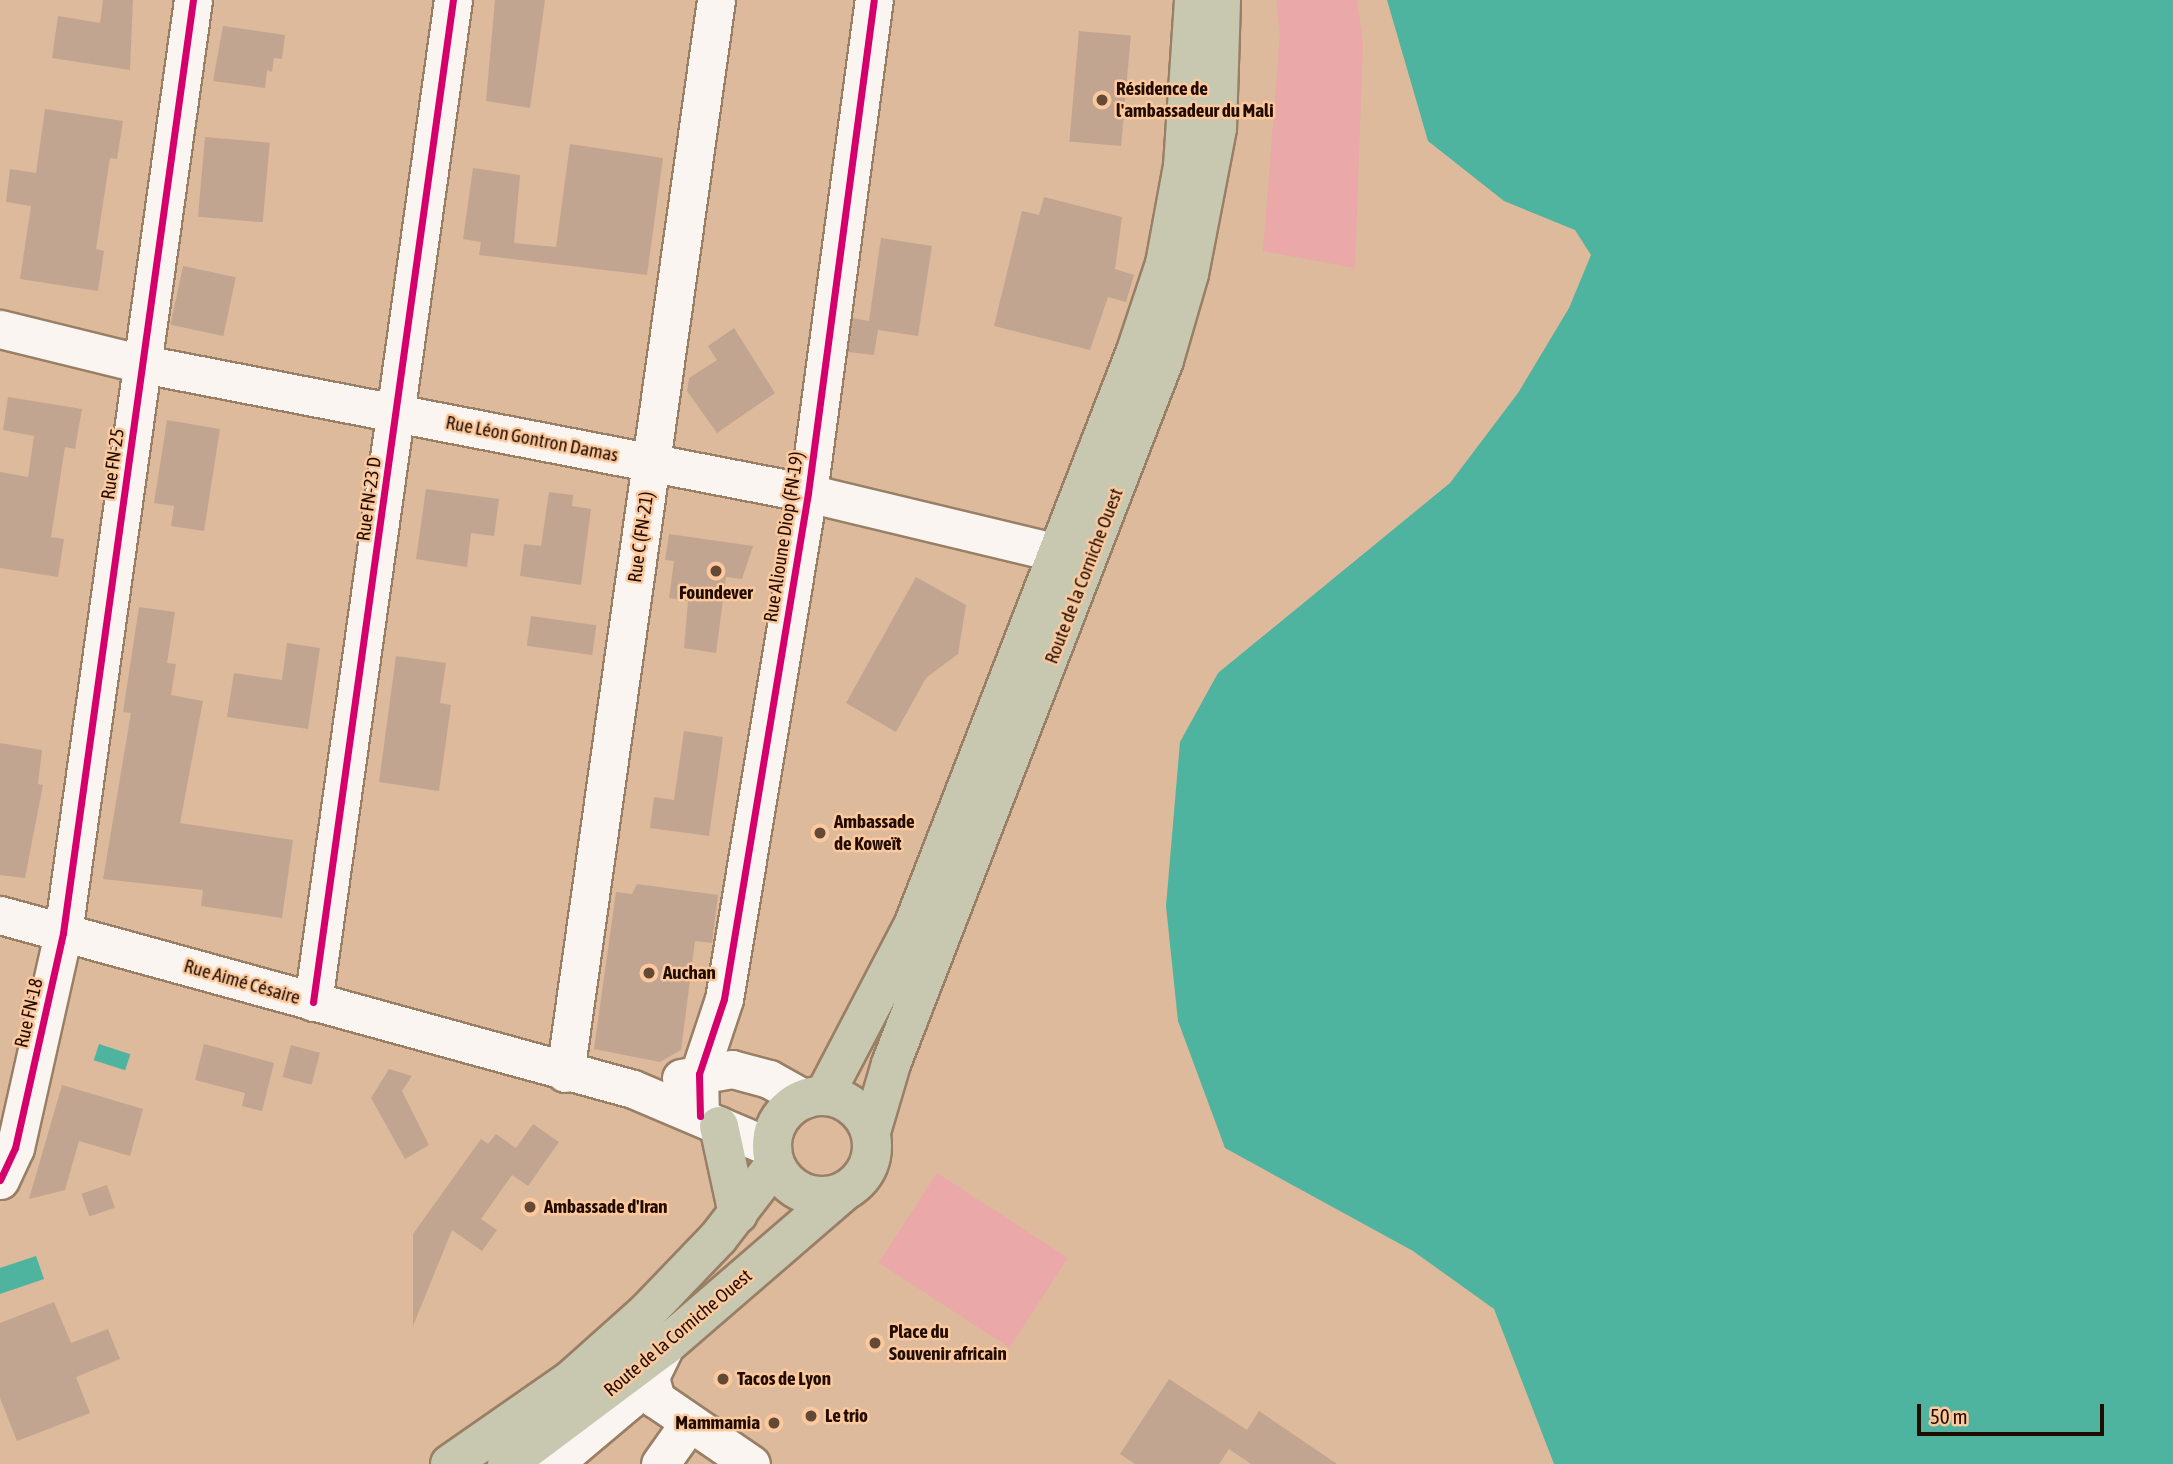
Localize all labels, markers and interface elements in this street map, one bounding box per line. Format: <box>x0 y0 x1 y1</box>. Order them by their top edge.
place label: Résidence de l'ambassadeur du Mali <box>1116 78 1274 122</box>
marker: Résidence de l'ambassadeur du Mali <box>1094 92 1110 108</box>
street label: Rue Léon Gontron Damas <box>444 411 620 467</box>
street label: Rue FN-25 <box>97 427 129 501</box>
street label: Rue Alioune Diop (FN-19) <box>759 450 809 624</box>
street label: Rue FN-23 D <box>352 456 386 542</box>
street label: Route de la Corniche Ouest <box>1040 485 1128 667</box>
street label: Rue C (FN-21) <box>623 490 659 584</box>
marker: Foundever <box>708 563 724 579</box>
place label: Foundever <box>679 582 753 604</box>
place label: Ambassade de Koweït <box>834 811 915 855</box>
marker: Ambassade de Koweït <box>812 825 828 841</box>
street label: Rue Aimé Césaire <box>181 955 303 1009</box>
place label: Auchan <box>663 962 716 984</box>
marker: Auchan <box>641 965 657 981</box>
street label: Rue FN-18 <box>10 976 48 1050</box>
place label: Ambassade d'Iran <box>544 1196 668 1218</box>
marker: Ambassade d'Iran <box>522 1199 538 1215</box>
street label: Route de la Corniche Ouest <box>599 1264 757 1402</box>
place label: Place du Souvenir africain <box>889 1321 1007 1365</box>
marker: Place du Souvenir africain <box>867 1335 883 1351</box>
place label: Tacos de Lyon <box>737 1368 831 1390</box>
marker: Tacos de Lyon <box>715 1371 731 1387</box>
scale bar <box>1921 1390 2108 1434</box>
text: 50 m <box>1930 1404 1968 1428</box>
place label: Le trio <box>825 1405 868 1427</box>
marker: Le trio <box>803 1408 819 1424</box>
place label: Mammamia <box>675 1412 760 1434</box>
marker: Mammamia <box>766 1415 782 1431</box>

